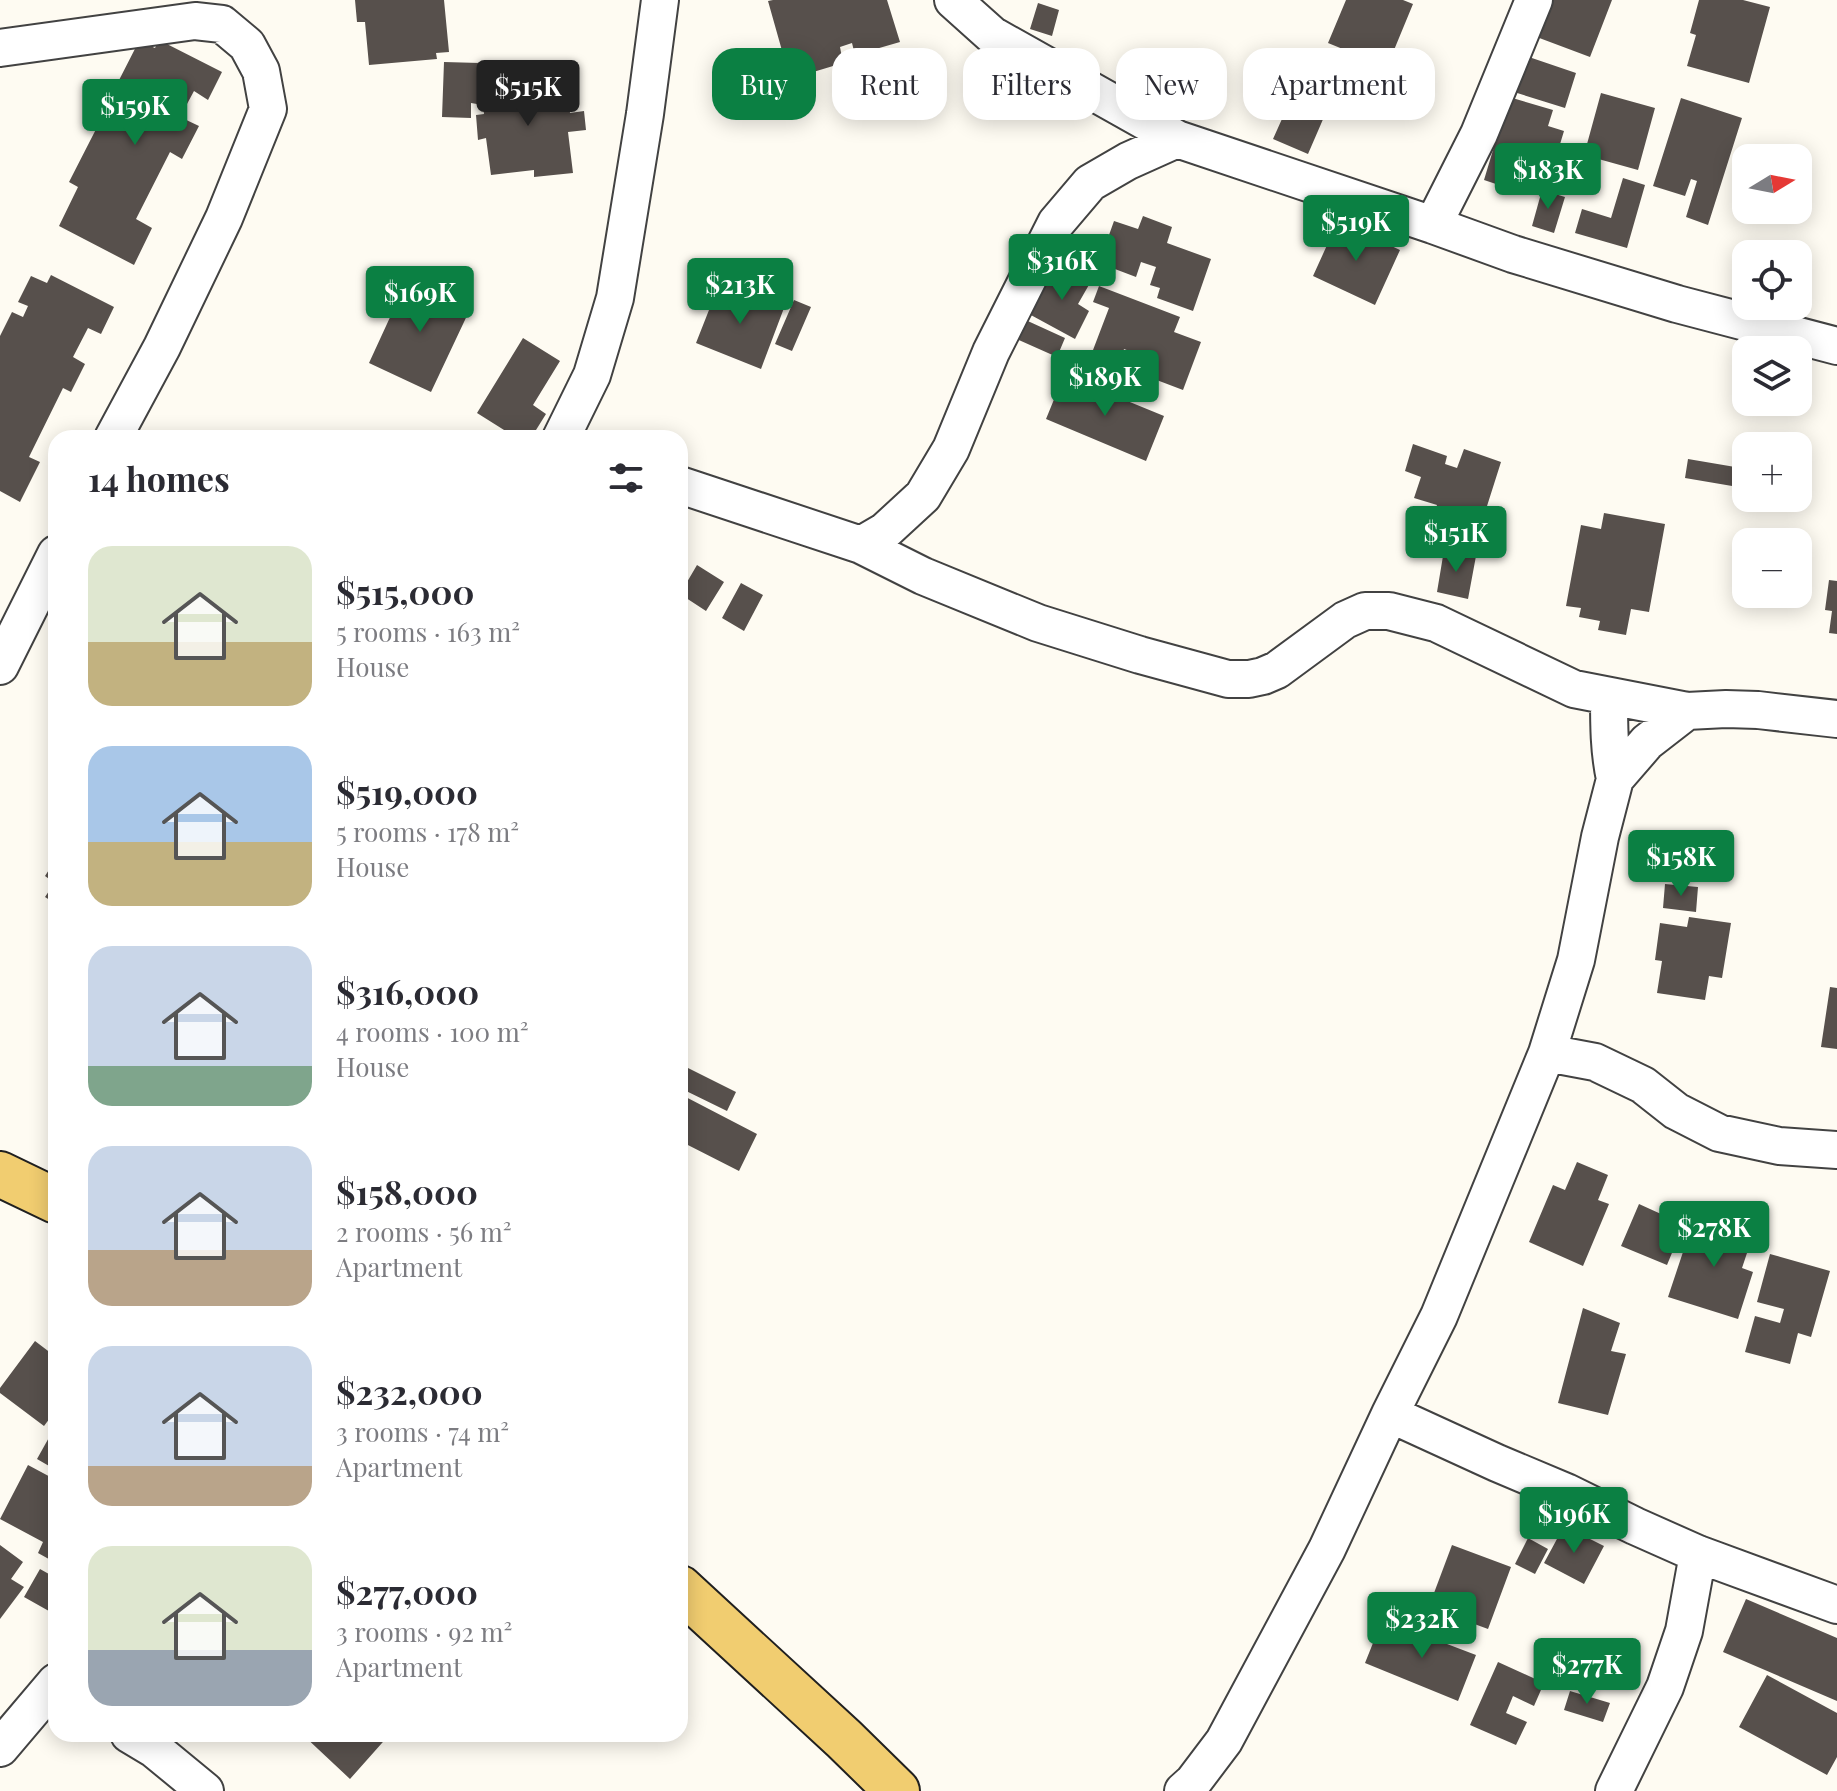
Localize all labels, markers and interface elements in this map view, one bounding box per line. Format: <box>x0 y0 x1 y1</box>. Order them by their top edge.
chip: Buy <box>712 48 816 120</box>
chip: Rent <box>832 48 947 120</box>
chip: Filters <box>963 48 1100 120</box>
chip: New <box>1116 48 1227 120</box>
chip: Apartment <box>1243 48 1435 120</box>
pin: $515K <box>472 60 584 128</box>
text: $515K <box>494 68 562 103</box>
pin: $159K <box>79 79 191 147</box>
text: $159K <box>100 87 170 122</box>
pin: $183K <box>1492 143 1604 211</box>
north arrow <box>1732 144 1812 224</box>
map controls <box>1732 144 1812 608</box>
text: $183K <box>1513 151 1583 186</box>
pin: $519K <box>1300 195 1412 263</box>
text: $519K <box>1321 203 1391 238</box>
pin: $316K <box>1006 234 1118 302</box>
button: locate <box>1732 240 1812 320</box>
text: $316K <box>1027 242 1097 277</box>
pin: $213K <box>684 258 796 326</box>
pin: $169K <box>364 266 476 334</box>
text: $213K <box>705 266 775 301</box>
text: $169K <box>384 274 456 309</box>
button: layers <box>1732 336 1812 416</box>
pin: $189K <box>1049 350 1161 418</box>
text: $189K <box>1069 358 1141 393</box>
button: + <box>1732 432 1812 512</box>
text: 14 homes <box>88 455 230 501</box>
icon: filters <box>604 456 648 500</box>
pin: $151K <box>1400 506 1512 574</box>
text: $151K <box>1423 514 1489 549</box>
button: − <box>1732 528 1812 608</box>
text: $515,000 <box>336 568 474 614</box>
icon: home <box>152 578 248 674</box>
text: 5 rooms · 163 m² <box>336 614 520 649</box>
text: House <box>336 649 409 684</box>
text: $519,000 <box>336 768 478 814</box>
icon: home <box>152 778 248 874</box>
text: 5 rooms · 178 m² <box>336 814 519 849</box>
pin: $158K <box>1625 830 1737 898</box>
text: $158K <box>1646 838 1716 873</box>
text: House <box>336 849 409 884</box>
text: $316,000 <box>336 968 479 1014</box>
icon: home <box>152 978 248 1074</box>
text: 4 rooms · 100 m² <box>336 1014 529 1049</box>
text: House <box>336 1049 409 1084</box>
text: $158,000 <box>336 1168 478 1214</box>
icon: home <box>152 1178 248 1274</box>
pin: $278K <box>1658 1201 1770 1269</box>
text: $278K <box>1677 1209 1751 1244</box>
text: 2 rooms · 56 m² <box>336 1214 512 1249</box>
text: Apartment <box>336 1249 462 1284</box>
text: $232,000 <box>336 1368 483 1414</box>
icon: home <box>152 1378 248 1474</box>
text: 3 rooms · 74 m² <box>336 1414 509 1449</box>
text: Apartment <box>336 1449 462 1484</box>
pin: $196K <box>1518 1487 1630 1555</box>
text: $196K <box>1538 1495 1610 1530</box>
text: $277,000 <box>336 1568 478 1614</box>
icon: home <box>152 1578 248 1674</box>
pin: $232K <box>1366 1592 1478 1660</box>
text: $232K <box>1385 1600 1459 1635</box>
text: 3 rooms · 92 m² <box>336 1614 512 1649</box>
pin: $277K <box>1531 1638 1643 1706</box>
text: $277K <box>1552 1646 1622 1681</box>
text: Apartment <box>336 1649 462 1684</box>

